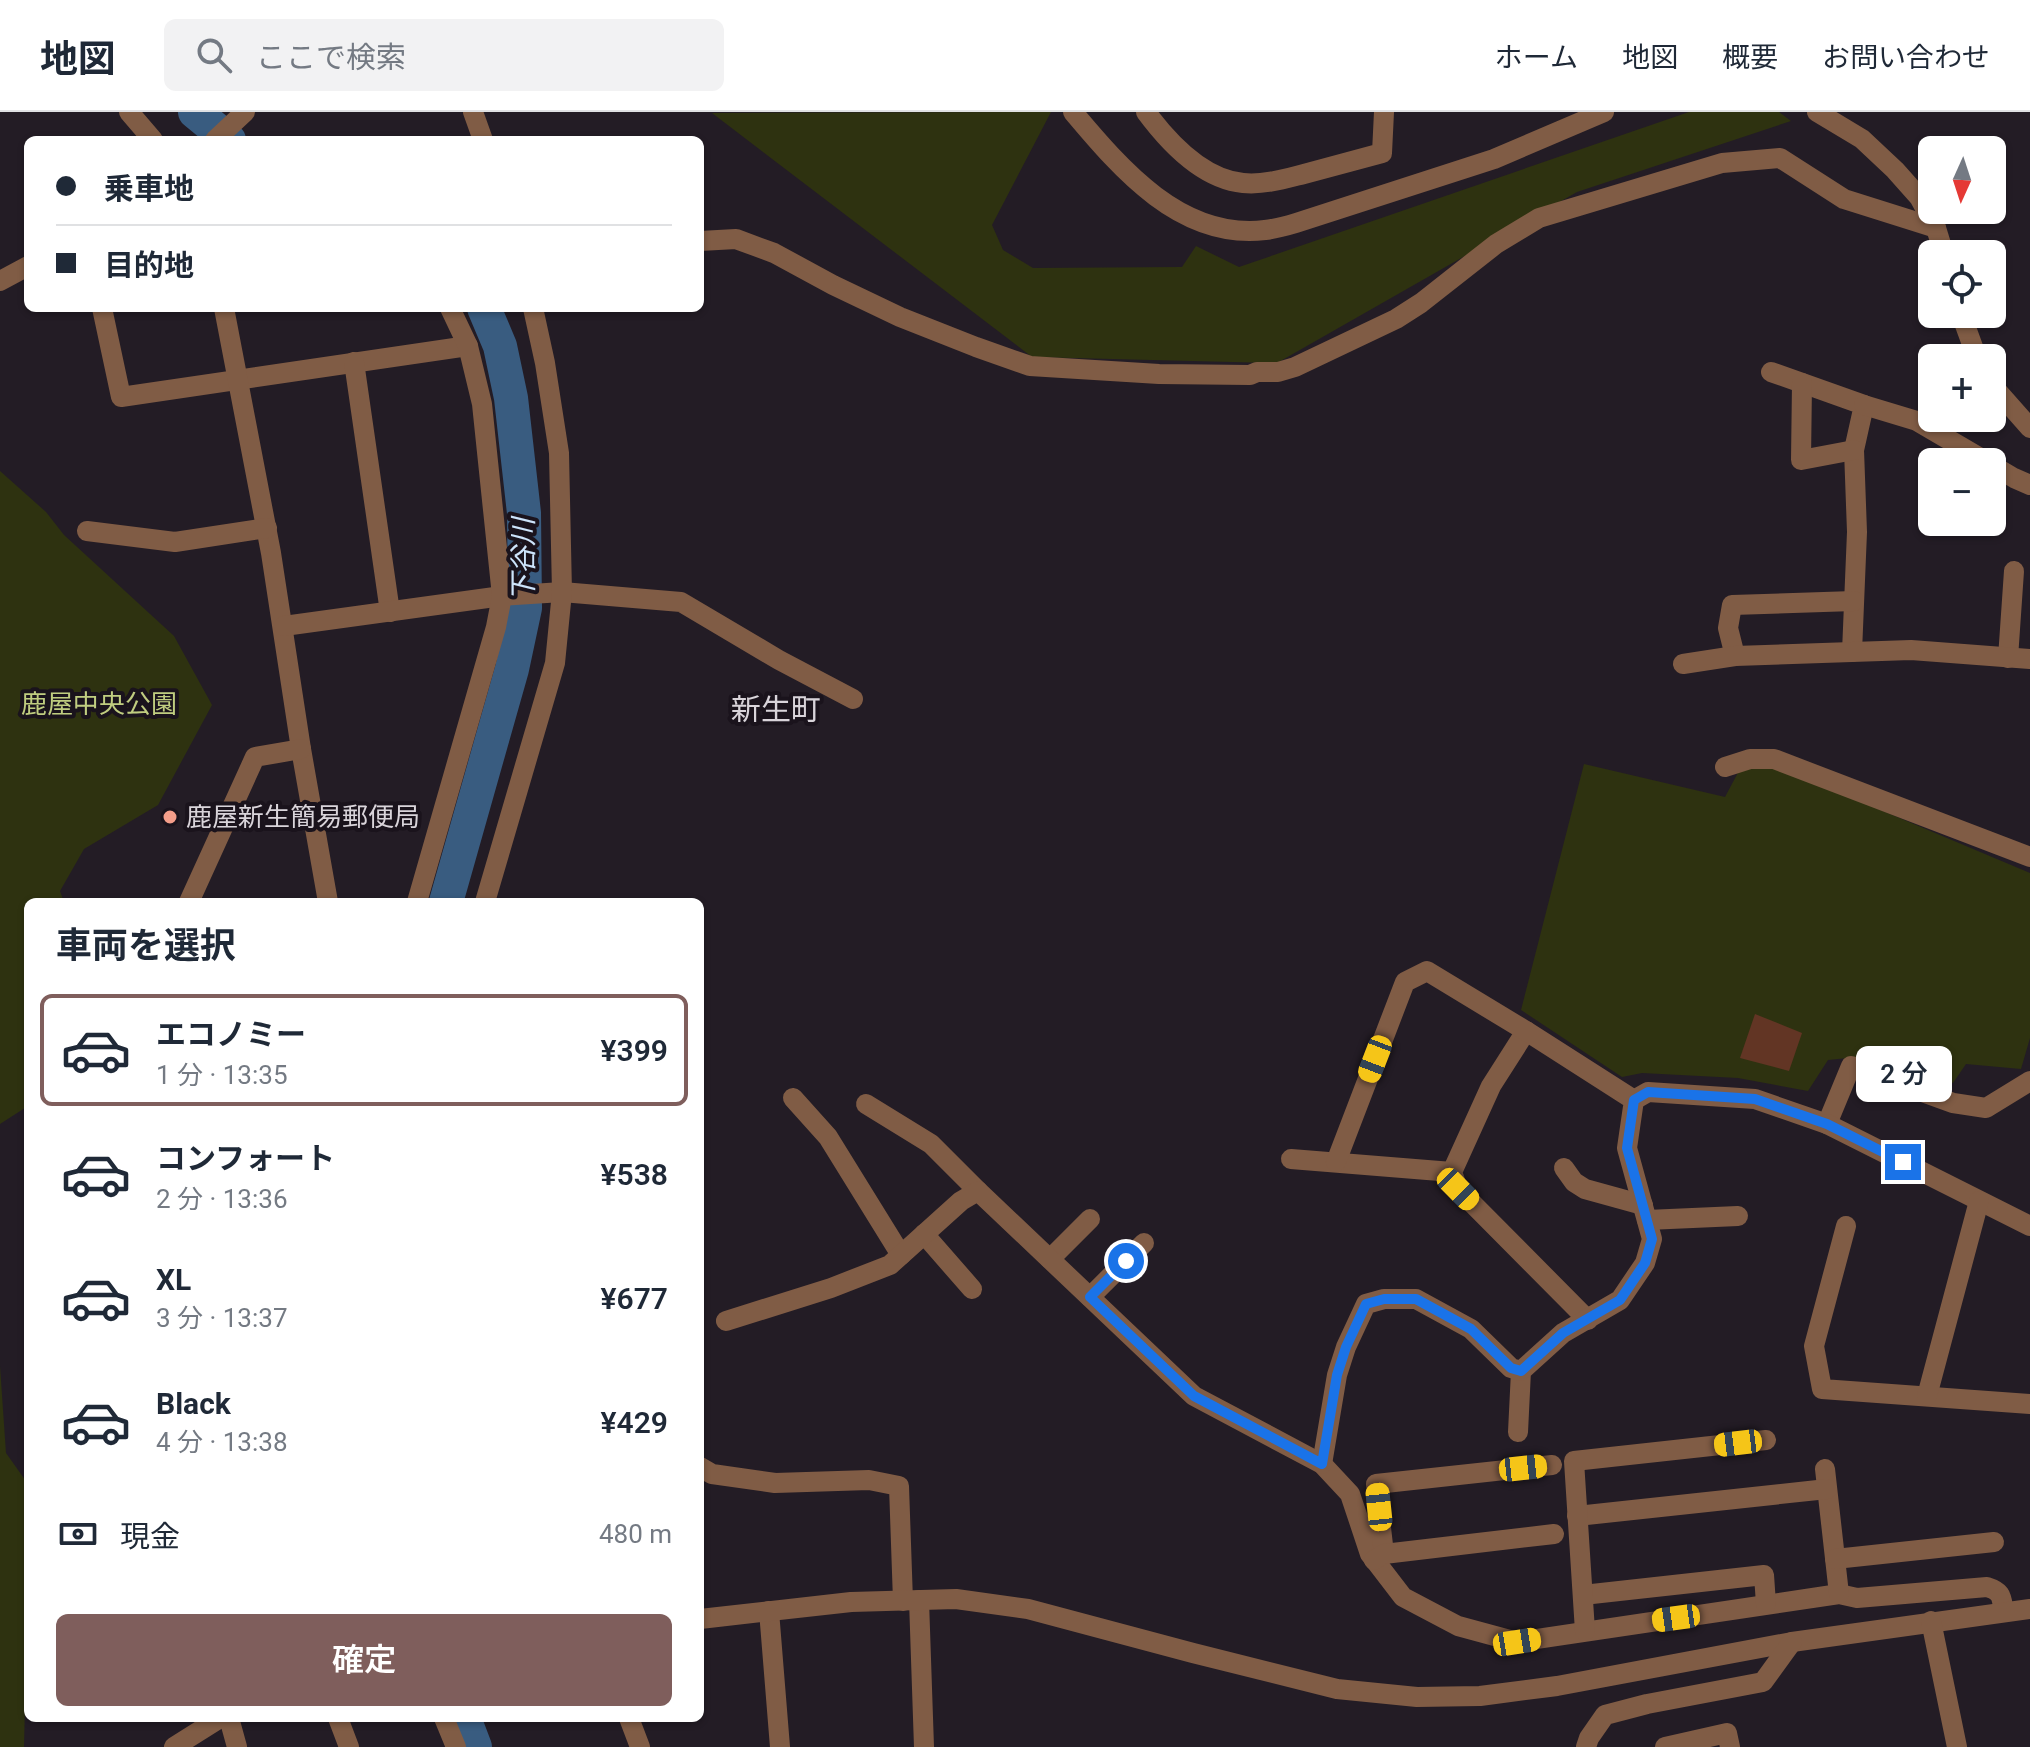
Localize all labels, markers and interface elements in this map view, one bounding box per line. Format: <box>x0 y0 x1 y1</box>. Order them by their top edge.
search box <box>164 19 724 91</box>
icon: search <box>192 33 236 77</box>
text: 地図 <box>40 37 116 81</box>
text: ここで検索 <box>256 40 406 75</box>
text: ホーム <box>1495 41 1578 74</box>
text: 地図 <box>1622 41 1678 74</box>
text: 概要 <box>1722 41 1778 74</box>
text: お問い合わせ <box>1822 41 1990 74</box>
north arrow <box>1918 136 2006 224</box>
map controls <box>1918 136 2006 536</box>
text: 乗車地 <box>104 171 194 206</box>
button: locate <box>1918 240 2006 328</box>
text: 目的地 <box>104 248 194 283</box>
button: + <box>1918 344 2006 432</box>
button: − <box>1918 448 2006 536</box>
water label: 下谷川 <box>507 515 540 602</box>
park label: 鹿屋中央公園 <box>21 689 177 719</box>
district label: 新生町 <box>731 692 821 727</box>
place label: 鹿屋新生簡易郵便局 <box>186 802 420 832</box>
marker: 鹿屋新生簡易郵便局 <box>161 808 179 826</box>
text: 車両を選択 <box>56 925 236 967</box>
icon: car <box>60 1014 132 1086</box>
text: エコノミー <box>156 1017 306 1052</box>
car <box>1355 1032 1395 1086</box>
text: ¥399 <box>601 1033 668 1068</box>
callout: 2 分 <box>1855 1046 1951 1102</box>
text: 2 分 <box>1880 1059 1928 1089</box>
text: 1 分 · 13:35 <box>156 1060 288 1090</box>
icon: car <box>60 1138 132 1210</box>
text: コンフォート <box>156 1141 335 1176</box>
route end <box>1885 1144 1921 1180</box>
text: ¥538 <box>601 1157 668 1192</box>
car <box>1433 1164 1483 1214</box>
text: 2 分 · 13:36 <box>156 1184 288 1214</box>
route start <box>1108 1243 1144 1279</box>
icon: car <box>60 1262 132 1334</box>
text: XL <box>156 1262 191 1297</box>
text: ¥677 <box>601 1281 668 1316</box>
text: 3 分 · 13:37 <box>156 1303 288 1333</box>
icon: car <box>60 1386 132 1458</box>
text: Black <box>156 1386 231 1421</box>
text: ¥429 <box>601 1405 668 1440</box>
text: 4 分 · 13:38 <box>156 1427 288 1457</box>
car <box>1713 1428 1763 1458</box>
car <box>1498 1454 1548 1482</box>
car <box>1365 1482 1393 1532</box>
icon: cash <box>56 1512 100 1556</box>
text: 現金 <box>120 1519 180 1554</box>
text: 480 m <box>599 1519 672 1549</box>
car <box>1651 1603 1701 1633</box>
button: 確定 <box>56 1614 672 1706</box>
car <box>1491 1626 1543 1658</box>

